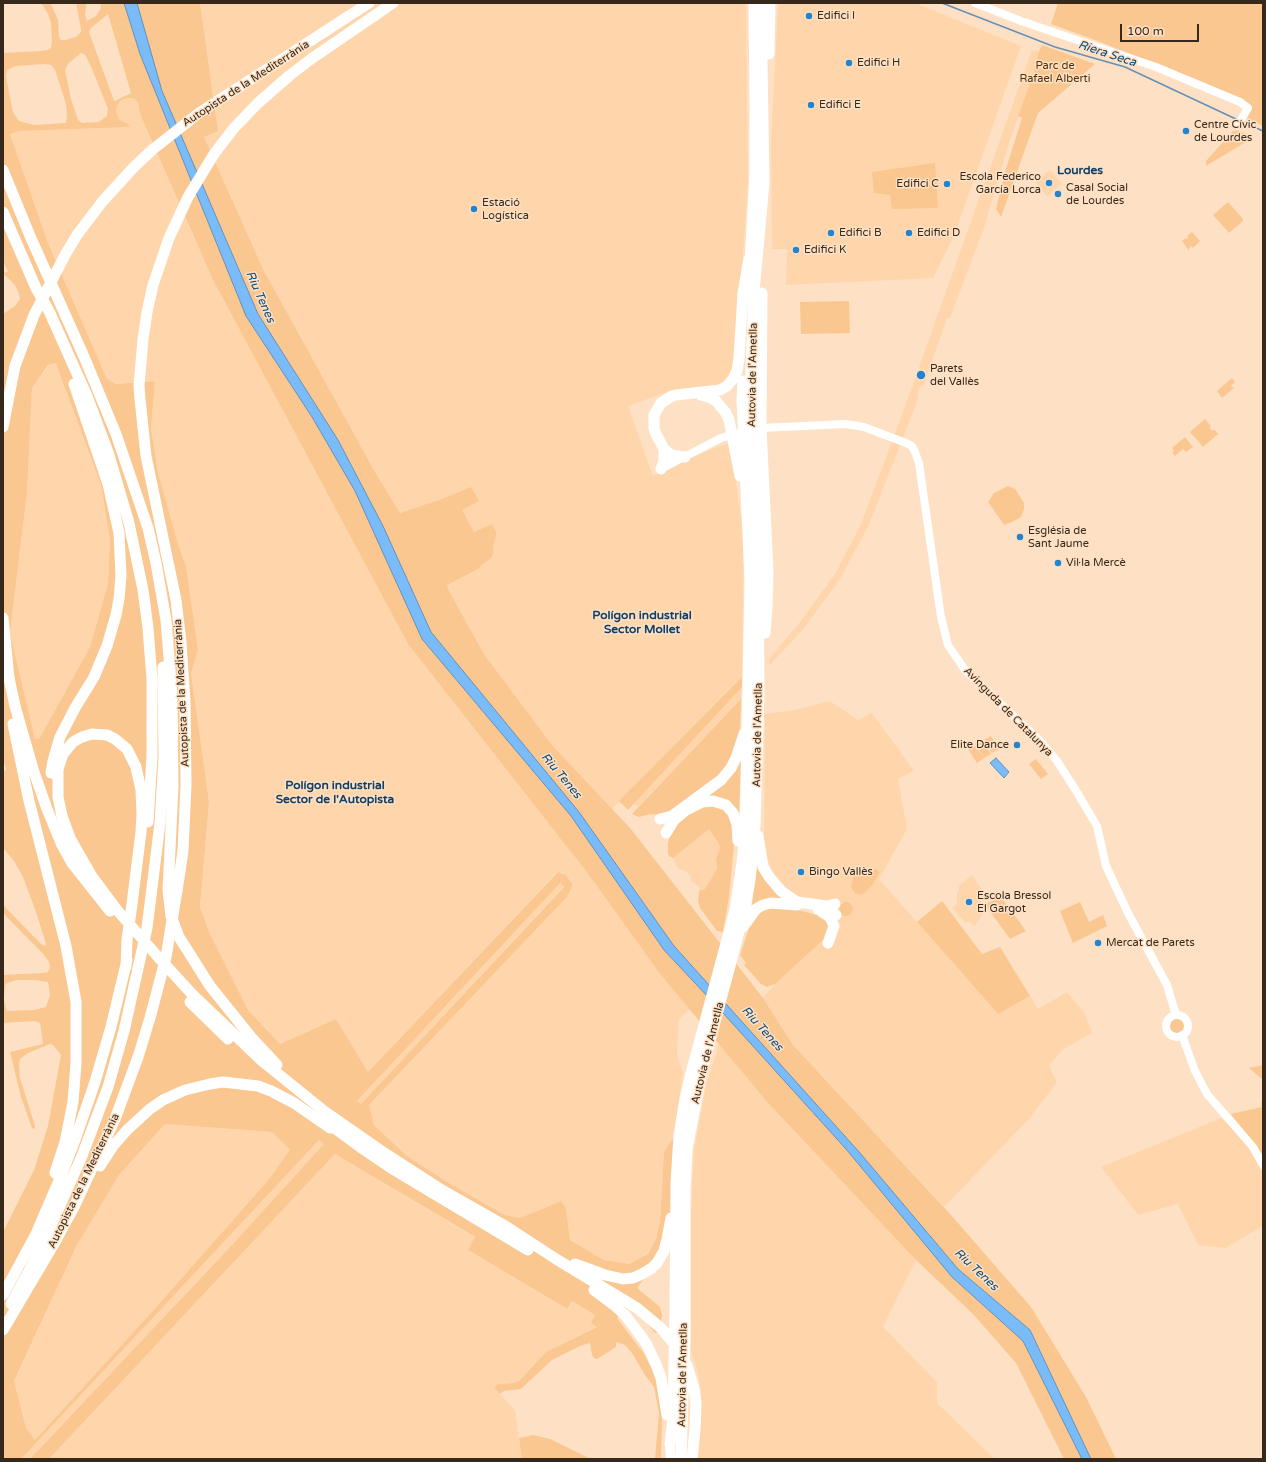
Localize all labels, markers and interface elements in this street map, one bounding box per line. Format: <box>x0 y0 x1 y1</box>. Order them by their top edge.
place label: Edifici I <box>817 9 855 23</box>
marker: Edifici I <box>804 11 814 21</box>
scale bar <box>1122 16 1201 42</box>
text: 100 m <box>1127 24 1164 38</box>
street label: Autopista de la Mediterrània <box>180 38 312 130</box>
water label: Riera Seca <box>1076 38 1138 70</box>
place label: Edifici H <box>857 56 900 70</box>
marker: Edifici H <box>844 58 854 68</box>
park label: Parc de Rafael Alberti <box>1019 59 1091 85</box>
place label: Edifici E <box>819 98 861 112</box>
marker: Edifici E <box>806 100 816 110</box>
place label: Centre Cívic de Lourdes <box>1194 118 1256 144</box>
marker: Centre Cívic de Lourdes <box>1181 126 1191 136</box>
district label: Lourdes <box>1057 164 1103 178</box>
place label: Escola Federico García Lorca <box>959 170 1041 196</box>
place label: Edifici C <box>896 177 939 191</box>
marker: Escola Federico García Lorca <box>1044 178 1054 188</box>
marker: Edifici C <box>942 179 952 189</box>
place label: Casal Social de Lourdes <box>1066 181 1128 207</box>
marker: Casal Social de Lourdes <box>1053 189 1063 199</box>
place label: Estació Logística <box>482 196 529 222</box>
marker: Estació Logística <box>469 204 479 214</box>
place label: Edifici B <box>839 226 882 240</box>
place label: Edifici D <box>917 226 960 240</box>
marker: Edifici B <box>826 228 836 238</box>
marker: Edifici D <box>904 228 914 238</box>
place label: Edifici K <box>804 243 846 257</box>
marker: Edifici K <box>791 245 801 255</box>
water label: Riu Tenes <box>242 269 278 325</box>
street label: Autovia de l'Ametlla <box>745 323 761 427</box>
place label: Parets del Vallès <box>930 362 979 388</box>
marker: Parets del Vallès <box>915 369 927 381</box>
place label: Església de Sant Jaume <box>1028 524 1089 550</box>
marker: Església de Sant Jaume <box>1015 532 1025 542</box>
place label: Vil·la Mercè <box>1066 556 1126 570</box>
marker: Vil·la Mercè <box>1053 558 1063 568</box>
district label: Polígon industrial Sector Mollet <box>592 609 692 637</box>
street label: Autopista de la Mediterrània <box>172 619 192 767</box>
street label: Avinguda de Catalunya <box>961 665 1055 759</box>
street label: Autovia de l'Ametlla <box>750 683 766 787</box>
place label: Elite Dance <box>950 738 1009 752</box>
marker: Elite Dance <box>1012 740 1022 750</box>
water label: Riu Tenes <box>538 750 584 802</box>
district label: Polígon industrial Sector de l'Autopista <box>276 779 394 807</box>
place label: Bingo Vallès <box>809 865 873 879</box>
marker: Bingo Vallès <box>796 867 806 877</box>
place label: Escola Bressol El Gargot <box>977 889 1051 915</box>
marker: Escola Bressol El Gargot <box>964 897 974 907</box>
place label: Mercat de Parets <box>1106 936 1195 950</box>
marker: Mercat de Parets <box>1093 938 1103 948</box>
street label: Autovia de l'Ametlla <box>689 1001 727 1105</box>
water label: Riu Tenes <box>738 1004 786 1054</box>
street label: Autopista de la Mediterrània <box>46 1111 122 1251</box>
water label: Riu Tenes <box>951 1246 1001 1294</box>
street label: Autovia de l'Ametlla <box>675 1323 691 1427</box>

